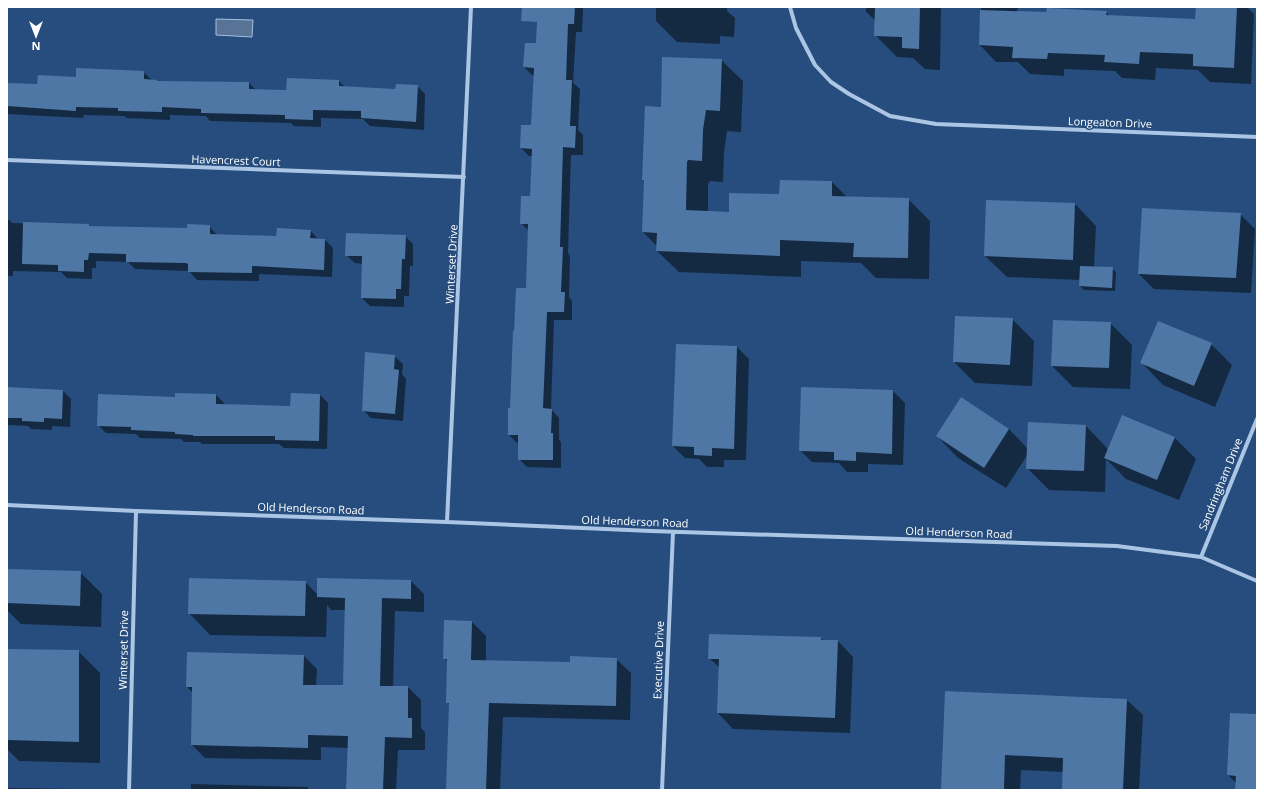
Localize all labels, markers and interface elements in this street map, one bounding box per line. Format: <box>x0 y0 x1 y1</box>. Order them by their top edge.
north arrow <box>16 16 56 56</box>
text: N <box>32 39 40 54</box>
street label: Longeaton Drive <box>1068 113 1152 131</box>
street label: Havencrest Court <box>191 151 281 169</box>
street label: Winterset Drive <box>441 224 461 304</box>
street label: Sandringham Drive <box>1195 436 1245 532</box>
street label: Old Henderson Road <box>257 499 365 517</box>
street label: Old Henderson Road <box>581 512 689 530</box>
street label: Old Henderson Road <box>905 523 1013 541</box>
street label: Winterset Drive <box>115 610 131 690</box>
street label: Executive Drive <box>649 621 667 699</box>

